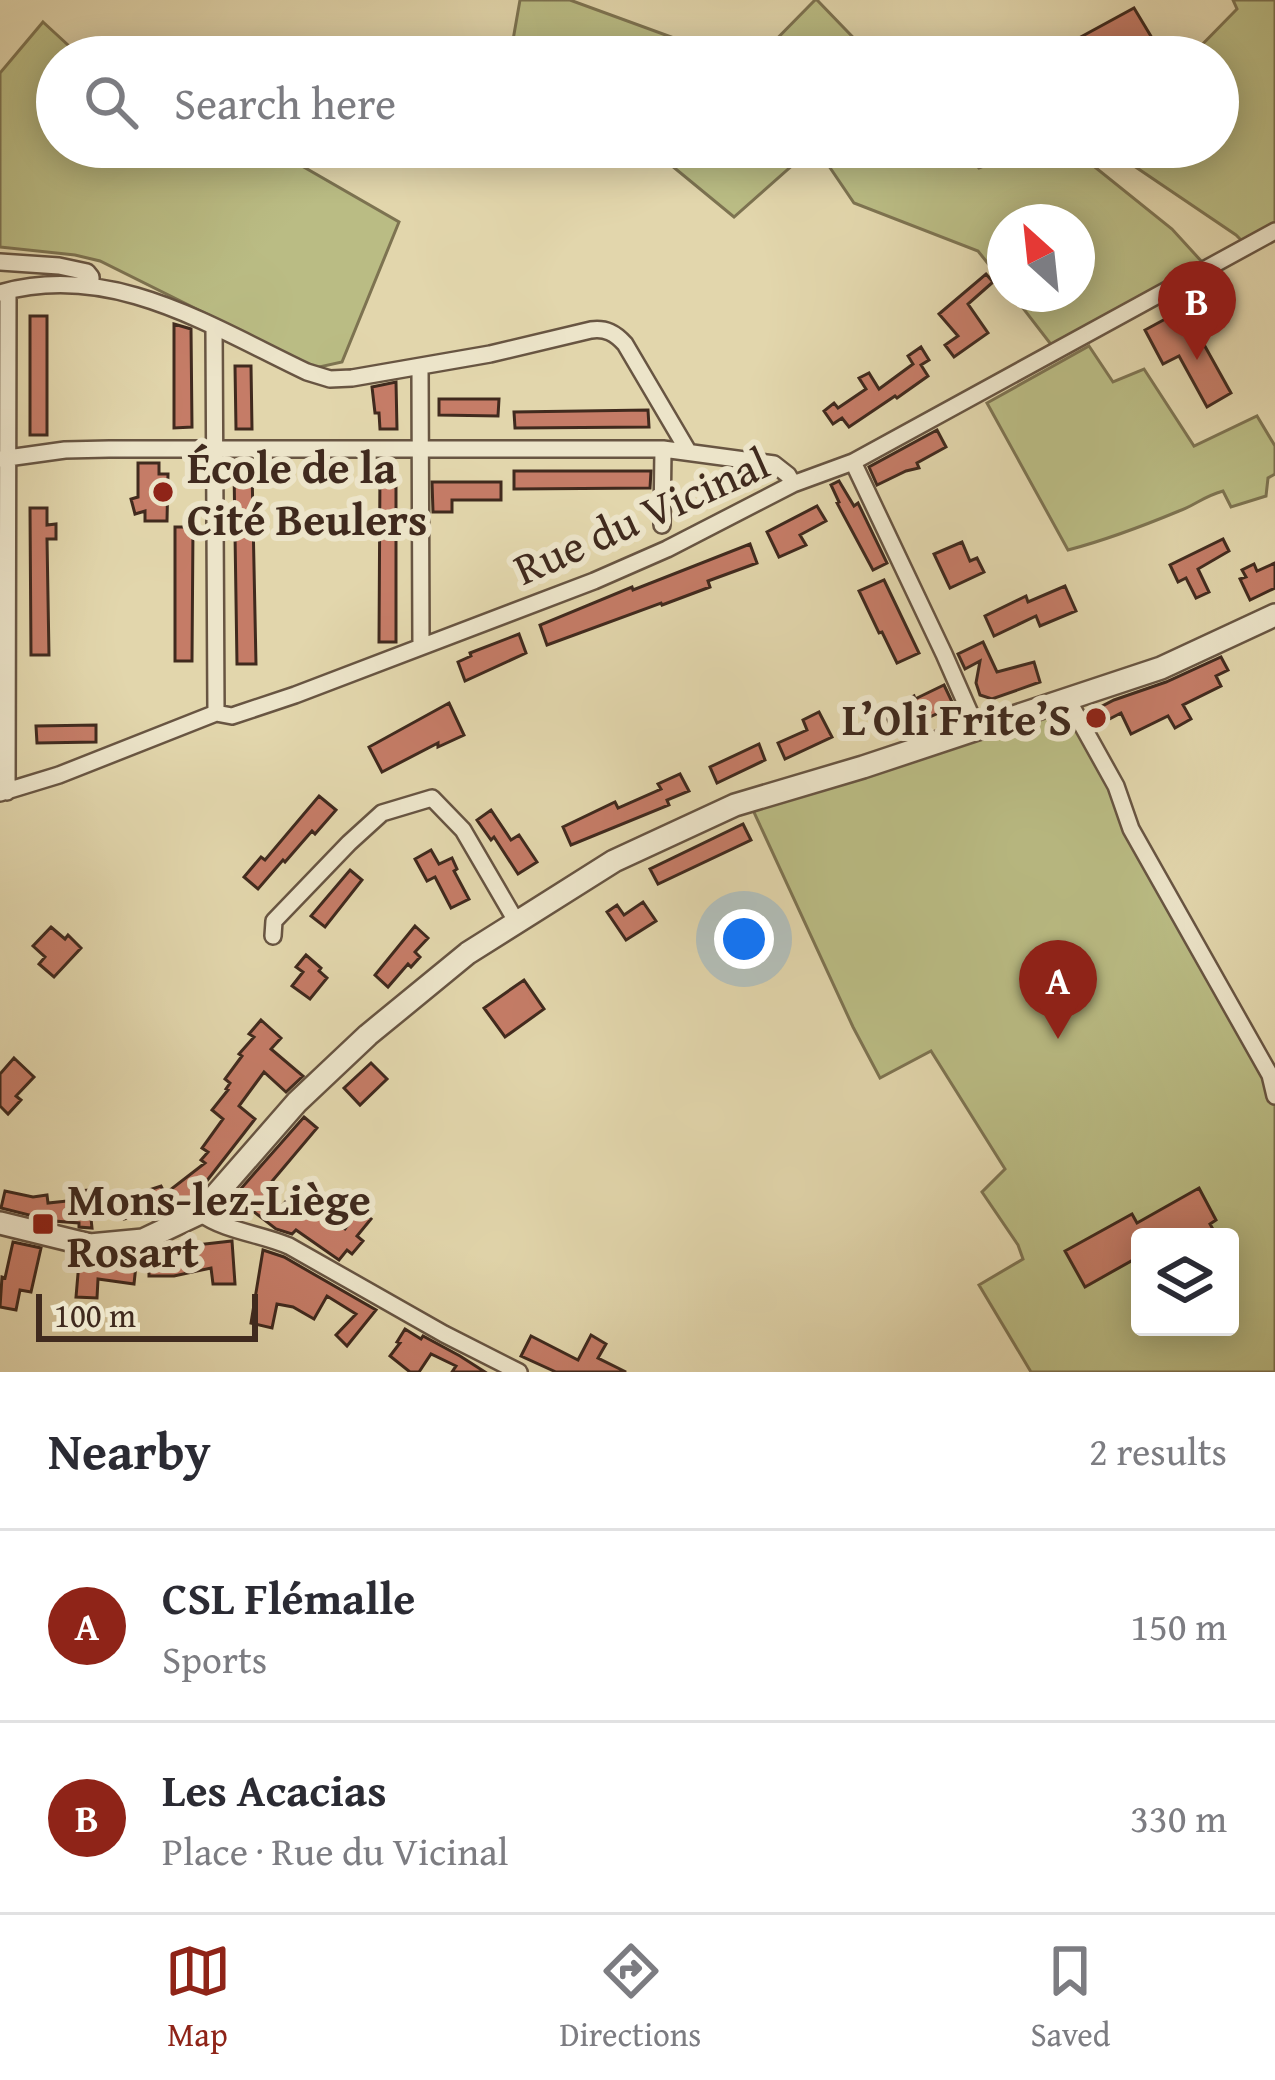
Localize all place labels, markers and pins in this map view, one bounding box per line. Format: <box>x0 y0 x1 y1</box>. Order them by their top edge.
pin: B <box>1158 261 1236 360</box>
place label: École de la Cité Beulers <box>187 434 427 551</box>
marker: École de la Cité Beulers <box>150 479 176 505</box>
place label: L’Oli Frite’S <box>842 686 1072 751</box>
marker: L’Oli Frite’S <box>1083 705 1109 731</box>
pin: A <box>1019 940 1097 1039</box>
place label: Mons-lez-Liège Rosart <box>67 1166 371 1283</box>
marker: Mons-lez-Liège Rosart <box>30 1211 56 1237</box>

